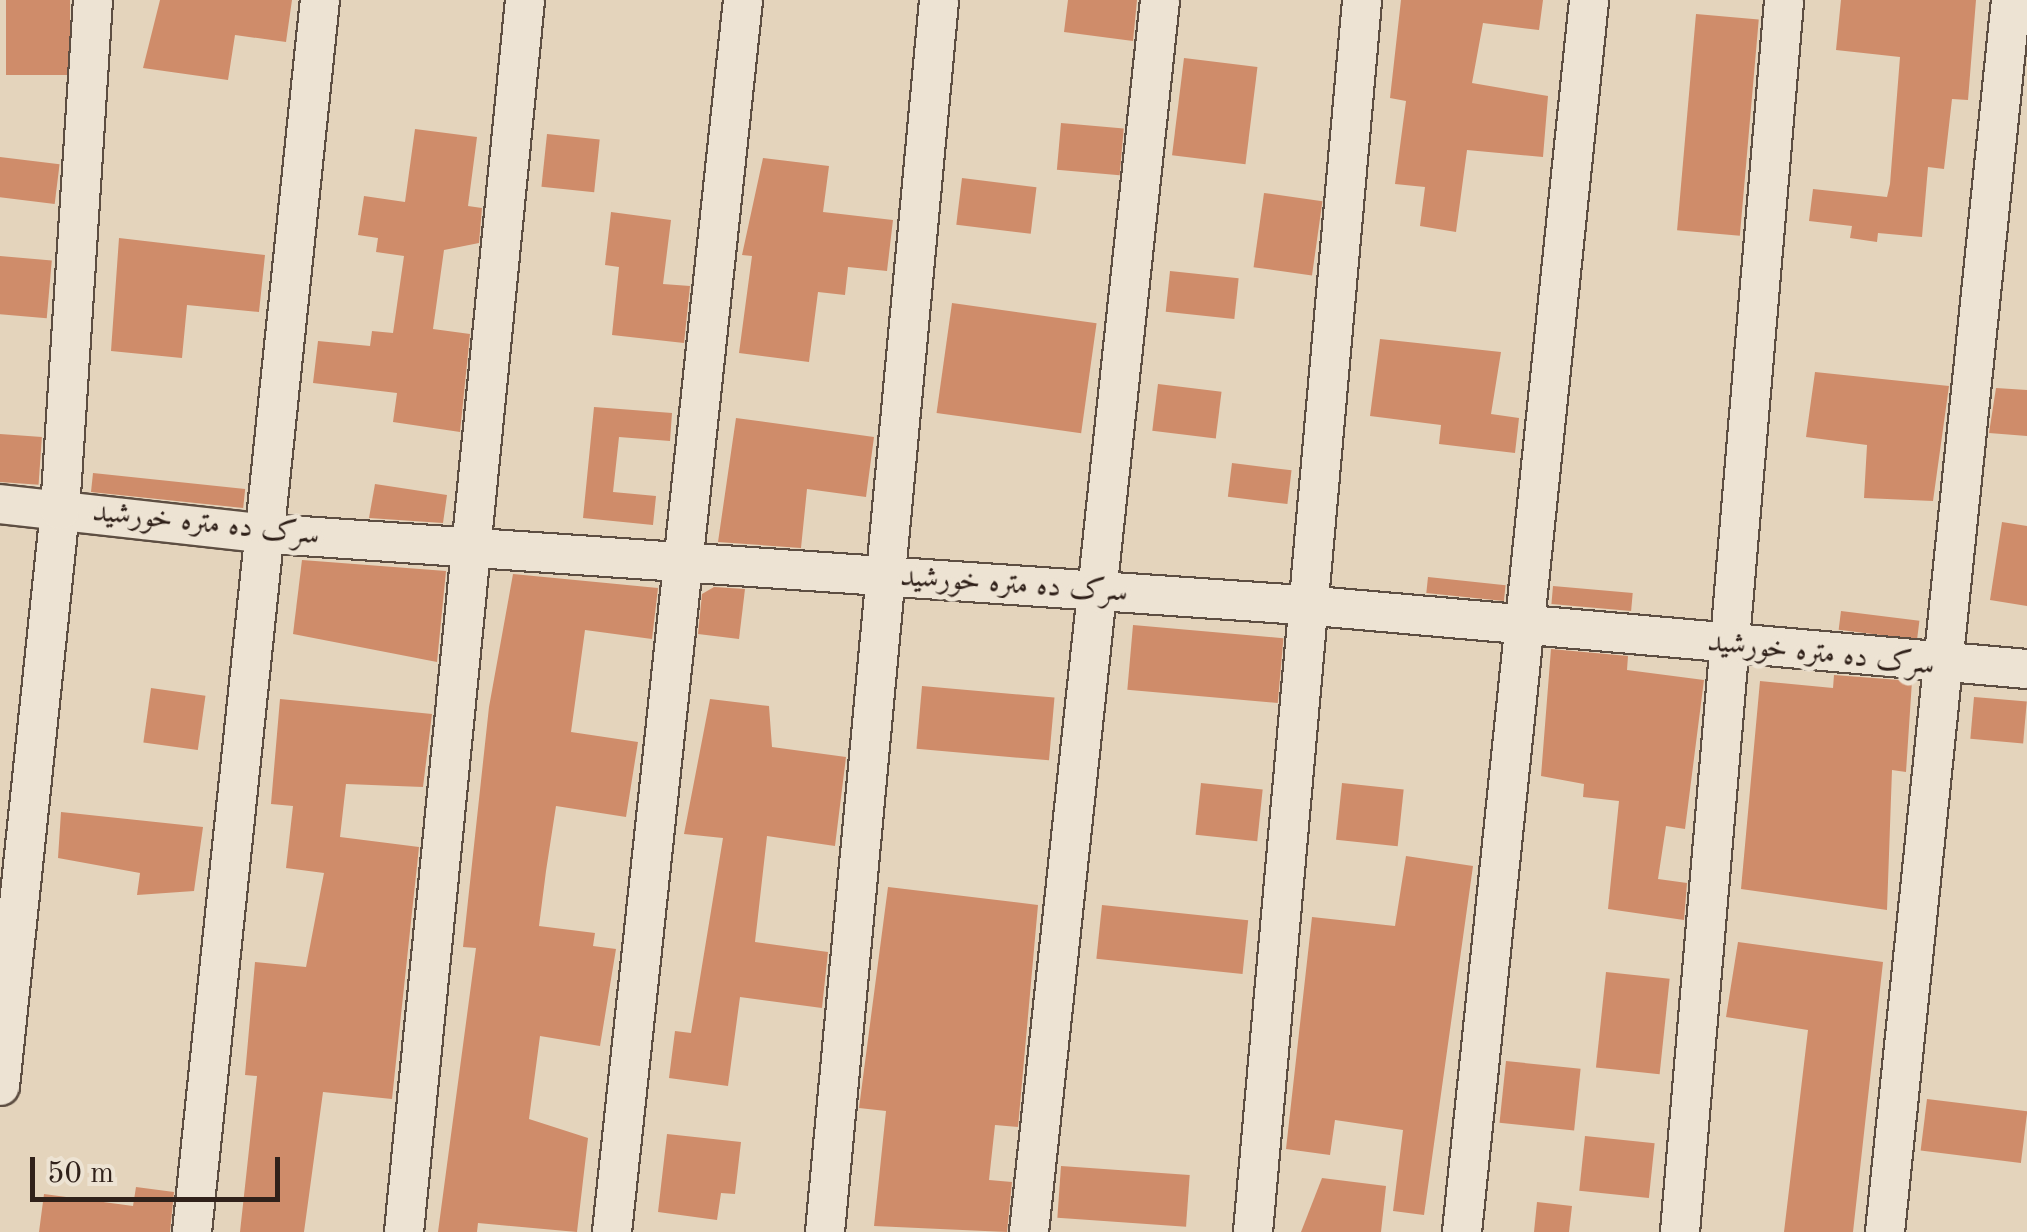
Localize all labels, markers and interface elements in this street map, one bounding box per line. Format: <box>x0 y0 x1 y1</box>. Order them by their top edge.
street label: سرک ده متره خورشید <box>91 494 321 554</box>
street label: سرک ده متره خورشید <box>899 559 1129 611</box>
street label: سرک ده متره خورشید <box>1706 624 1936 684</box>
scale bar <box>35 1137 285 1199</box>
text: 50 m <box>47 1159 114 1189</box>

